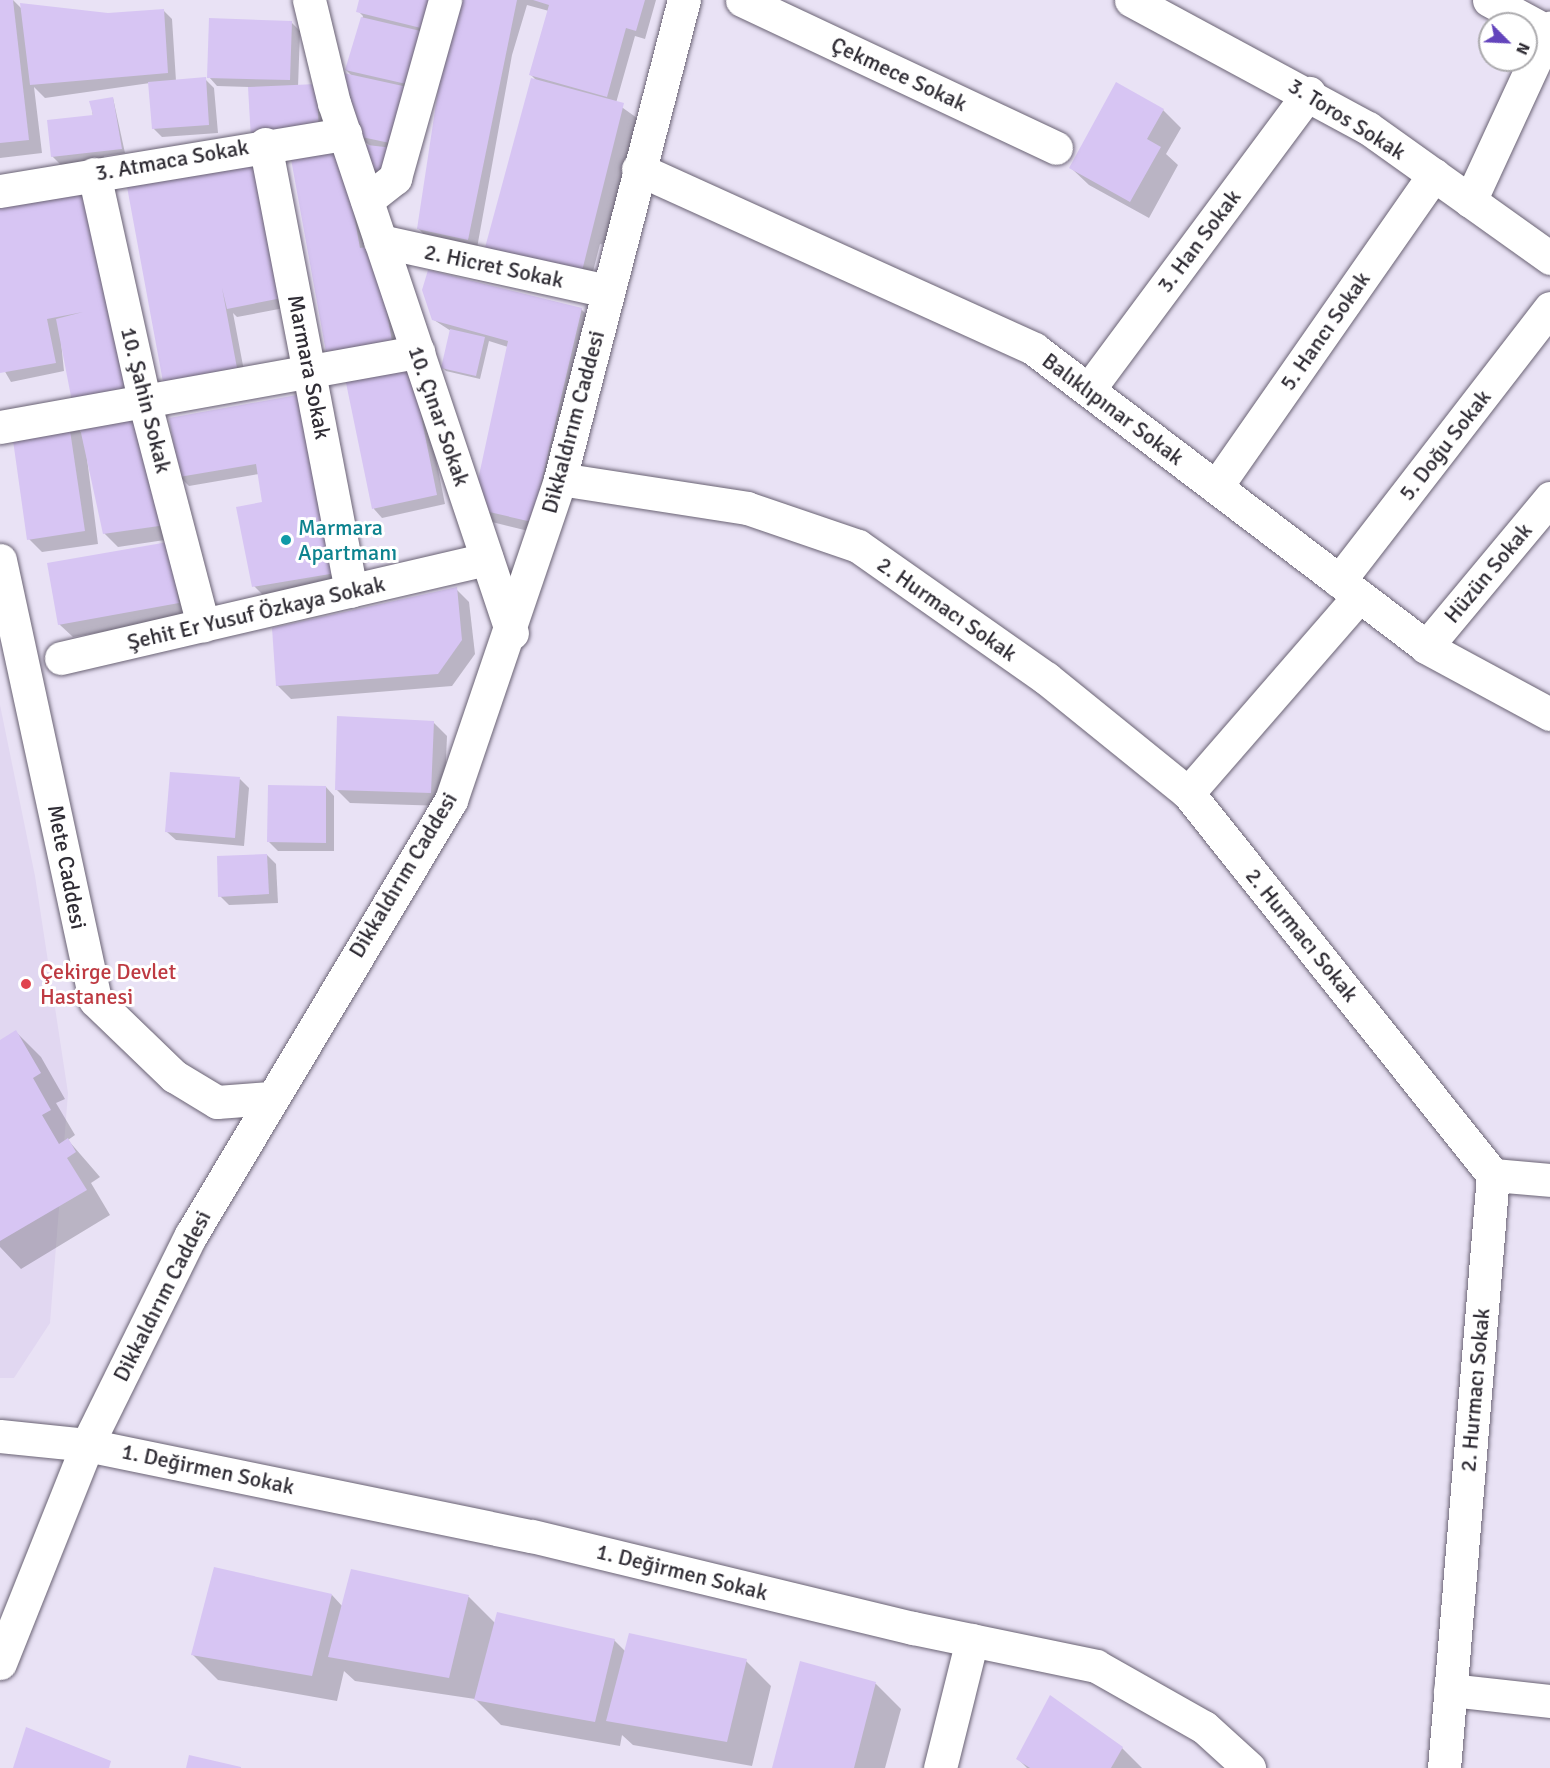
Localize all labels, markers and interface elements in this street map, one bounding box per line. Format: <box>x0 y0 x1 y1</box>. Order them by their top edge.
north arrow <box>1478 12 1538 72</box>
street label: Çekmece Sokak <box>827 31 971 117</box>
text: N <box>1511 39 1534 58</box>
street label: 3. Toros Sokak <box>1283 72 1411 166</box>
street label: 3. Atmaca Sokak <box>93 134 251 186</box>
street label: 3. Han Sokak <box>1152 184 1246 298</box>
street label: 2. Hicret Sokak <box>422 238 566 294</box>
street label: 5. Hancı Sokak <box>1274 267 1376 395</box>
street label: Marmara Sokak <box>282 293 336 441</box>
street label: 10. Şahin Sokak <box>115 324 177 476</box>
street label: Dikkaldırım Caddesi <box>536 328 610 516</box>
street label: 10. Çınar Sokak <box>403 342 475 490</box>
street label: Balıklıpınar Sokak <box>1037 347 1189 471</box>
street label: 5. Doğu Sokak <box>1393 384 1497 506</box>
place label: Marmara Apartmanı <box>298 514 397 566</box>
street label: Hüzün Sokak <box>1439 518 1537 628</box>
marker: Marmara Apartmanı <box>279 533 293 547</box>
street label: 2. Hurmacı Sokak <box>872 551 1022 667</box>
street label: Şehit Er Yusuf Özkaya Sokak <box>125 570 387 656</box>
street label: Dikkaldırım Caddesi <box>343 788 463 962</box>
street label: Mete Caddesi <box>42 802 92 932</box>
street label: 2. Hurmacı Sokak <box>1240 863 1364 1007</box>
place label: Çekirge Devlet Hastanesi <box>40 958 176 1010</box>
marker: Çekirge Devlet Hastanesi <box>17 975 35 993</box>
street label: Dikkaldırım Caddesi <box>107 1206 217 1386</box>
street label: 2. Hurmacı Sokak <box>1455 1307 1495 1473</box>
street label: 1. Değirmen Sokak <box>119 1438 297 1500</box>
street label: 1. Değirmen Sokak <box>594 1538 770 1606</box>

